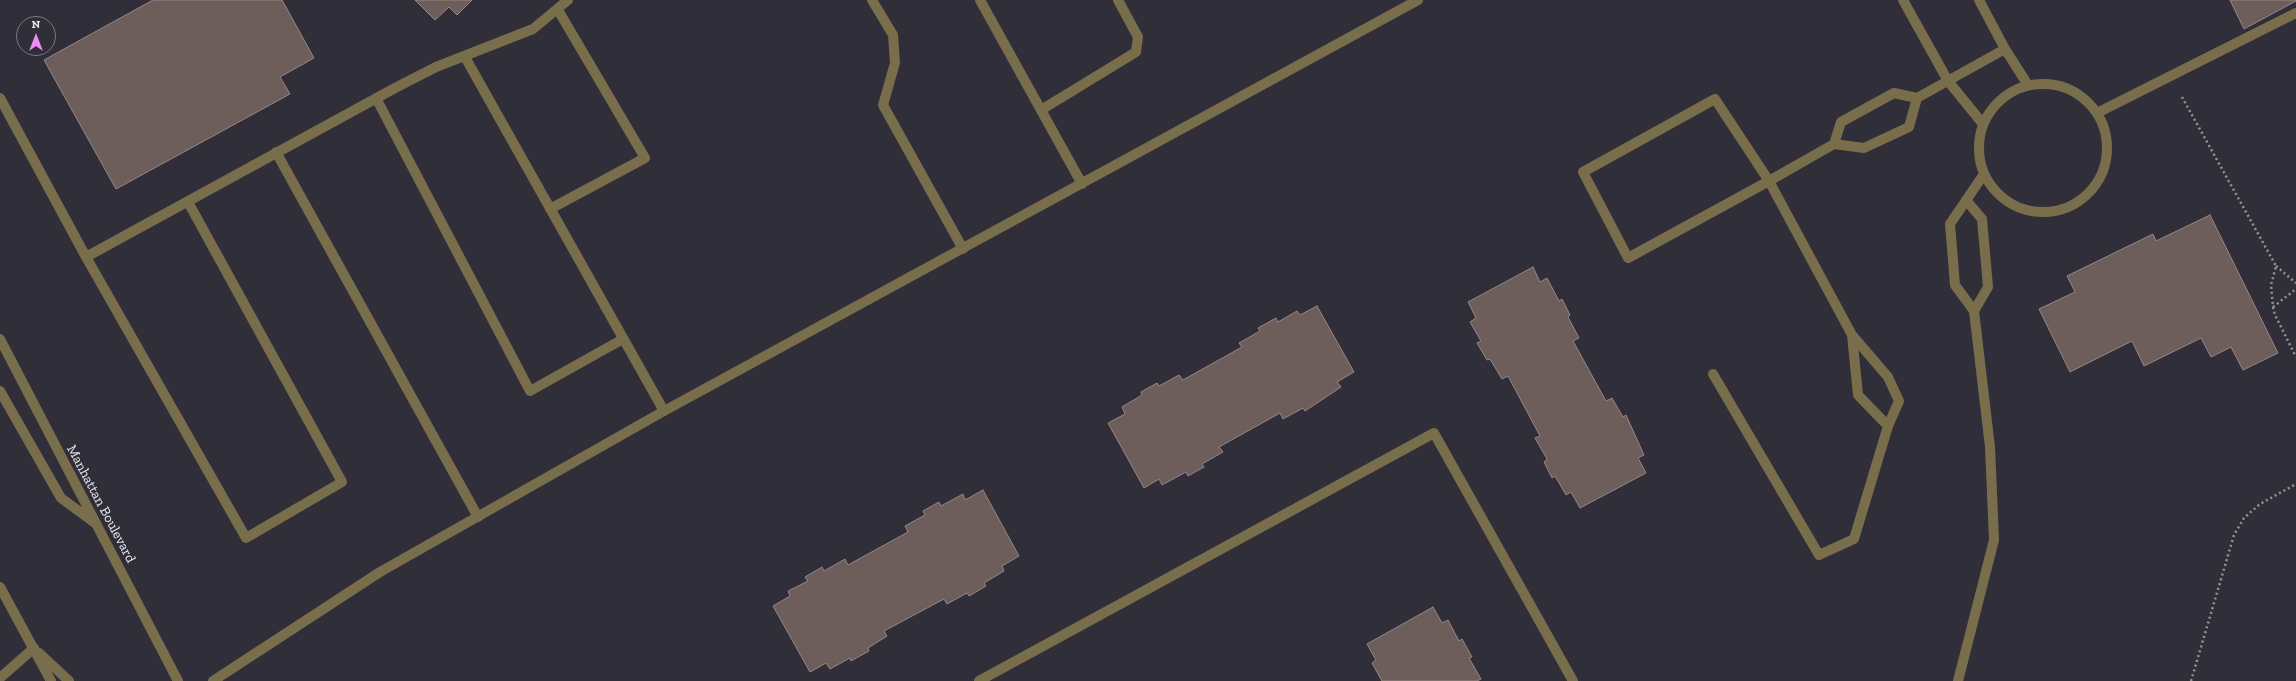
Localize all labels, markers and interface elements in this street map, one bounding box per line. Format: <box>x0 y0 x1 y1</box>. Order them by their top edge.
north arrow <box>16 16 56 56</box>
text: N <box>32 18 40 31</box>
street label: Manhattan Boulevard <box>63 442 139 566</box>

